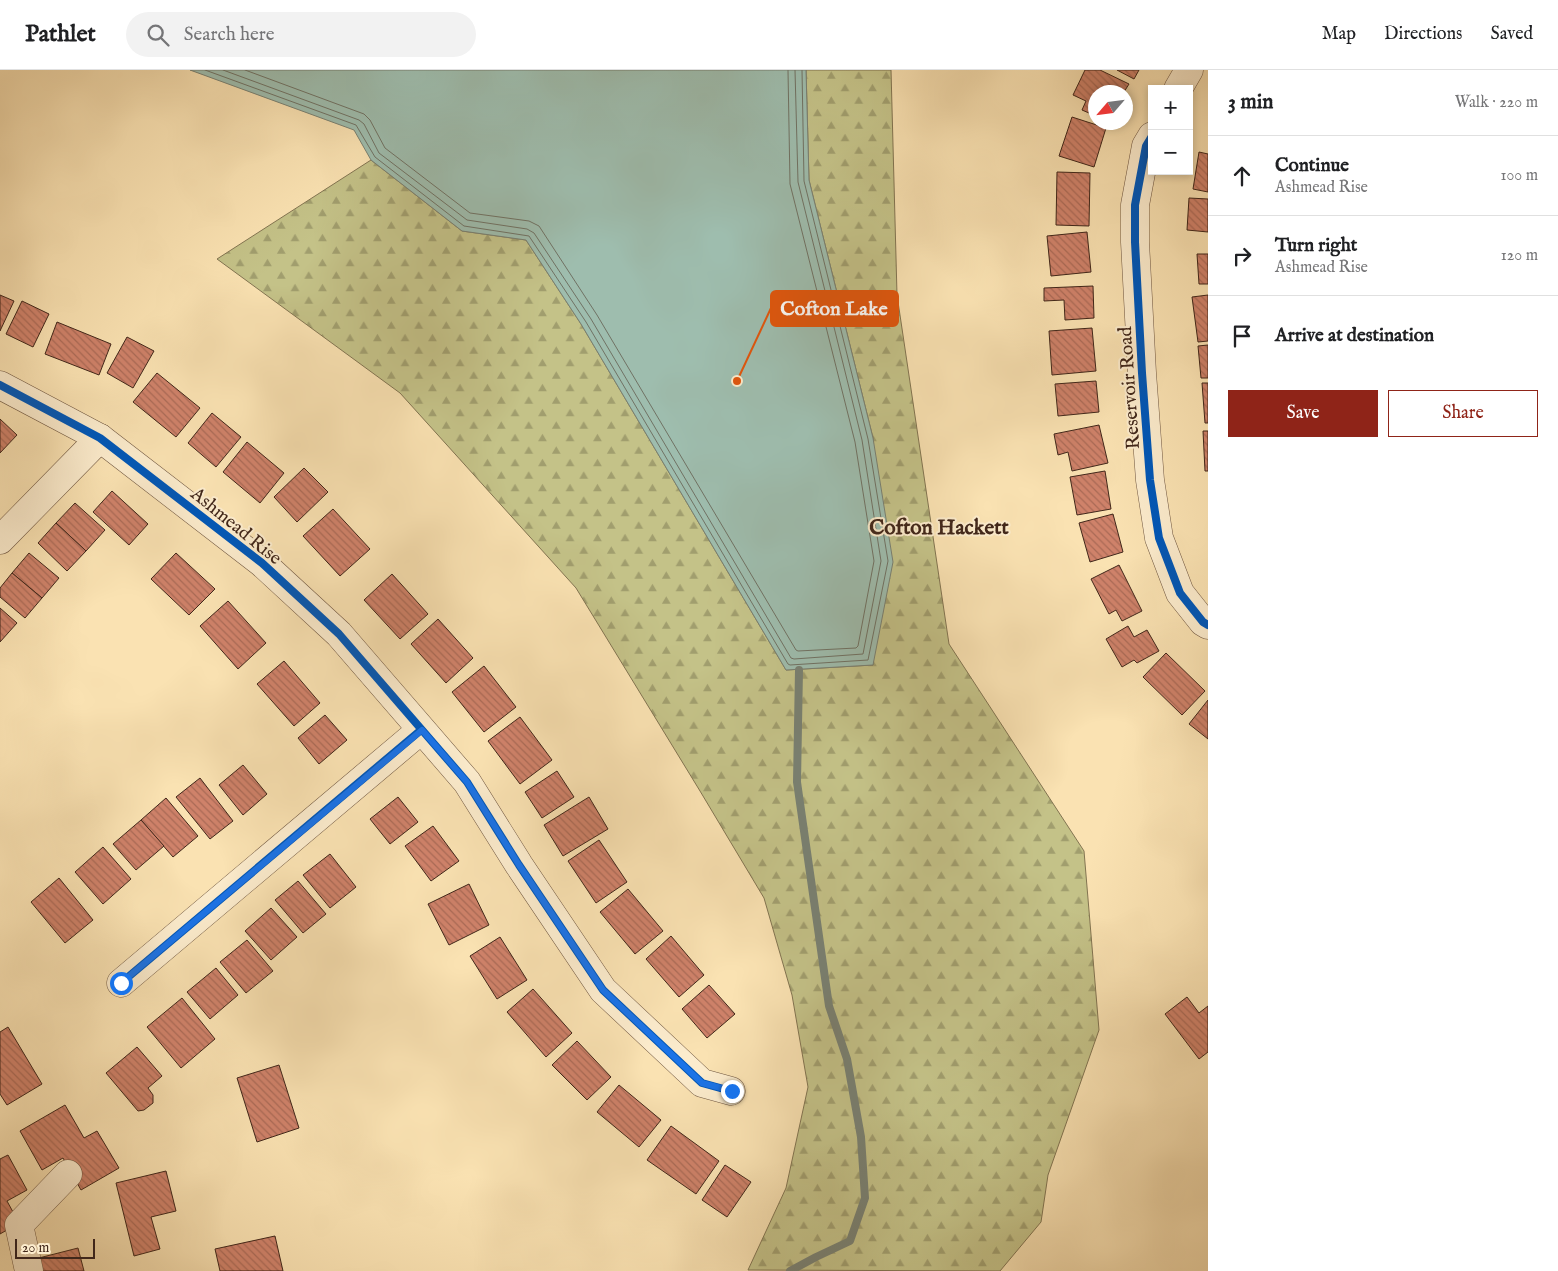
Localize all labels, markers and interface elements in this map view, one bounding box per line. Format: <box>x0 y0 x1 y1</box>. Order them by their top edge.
search box <box>126 12 476 57</box>
text: Pathlet <box>25 19 96 50</box>
icon: search <box>144 21 172 49</box>
text: Search here <box>184 23 274 47</box>
text: Map <box>1322 23 1356 46</box>
text: Directions <box>1384 23 1462 46</box>
text: Saved <box>1490 23 1533 46</box>
north arrow <box>1088 85 1133 130</box>
map controls <box>1148 85 1193 175</box>
button: + <box>1148 85 1193 130</box>
text: 3 min <box>1228 89 1273 116</box>
text: Walk · 220 m <box>1455 93 1538 113</box>
button: − <box>1148 130 1193 175</box>
text: Continue <box>1275 154 1349 178</box>
icon: ahead <box>1228 162 1256 190</box>
text: 100 m <box>1501 166 1538 186</box>
text: Ashmead Rise <box>1275 178 1368 198</box>
text: Turn right <box>1275 234 1357 258</box>
icon: right <box>1228 242 1256 270</box>
text: 120 m <box>1501 246 1538 266</box>
text: Ashmead Rise <box>1275 258 1368 278</box>
callout: Cofton Lake <box>771 291 898 326</box>
text: Cofton Lake <box>780 297 889 322</box>
icon: arrive <box>1228 322 1256 350</box>
text: Arrive at destination <box>1275 324 1434 348</box>
street label: Reservoir Road <box>1114 325 1146 450</box>
button: Save <box>1228 390 1378 437</box>
button: Share <box>1388 390 1538 437</box>
street label: Ashmead Rise <box>185 482 286 571</box>
district label: Cofton Hackett <box>869 515 1009 542</box>
route start <box>110 972 133 995</box>
route end <box>721 1080 744 1103</box>
scale bar <box>15 1236 95 1259</box>
text: 20 m <box>22 1239 49 1257</box>

